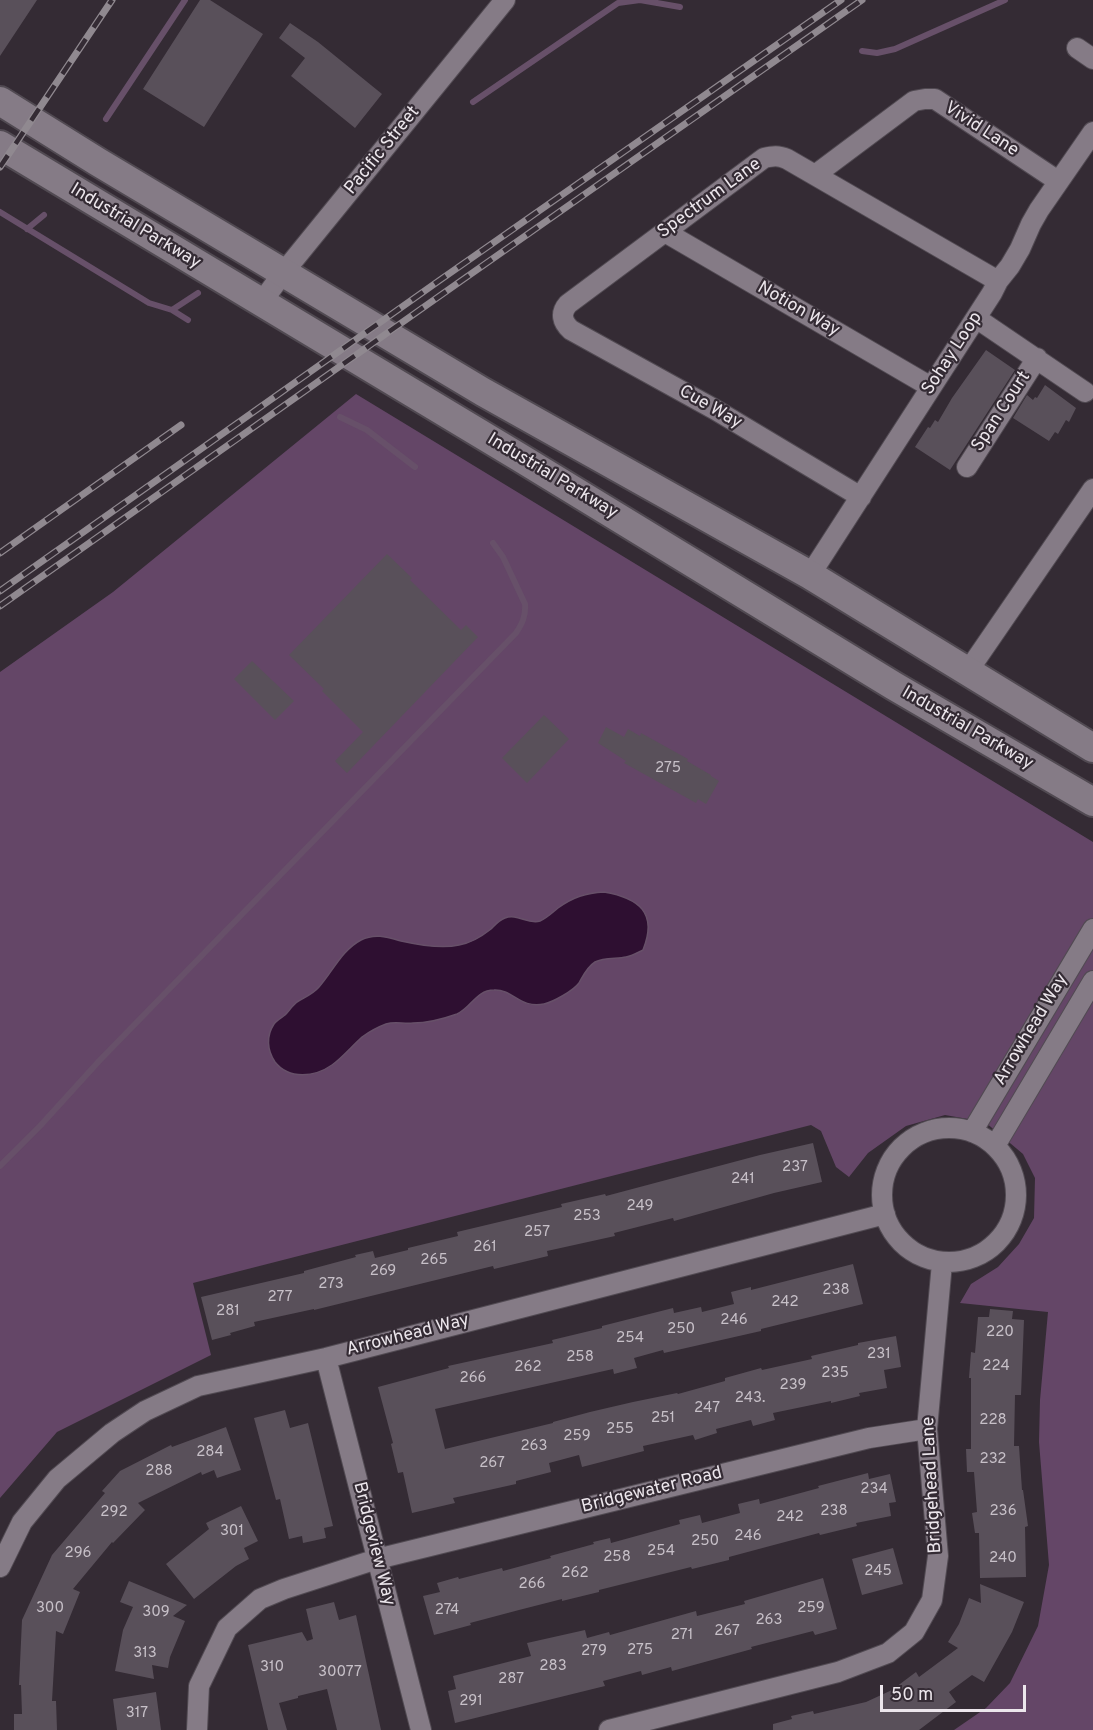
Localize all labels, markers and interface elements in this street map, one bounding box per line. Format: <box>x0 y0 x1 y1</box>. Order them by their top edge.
street label: Vivid Lane <box>940 98 1022 162</box>
street label: Pacific Street <box>341 102 425 200</box>
street label: Spectrum Lane <box>654 154 766 244</box>
street label: Industrial Parkway <box>66 180 204 274</box>
street label: Notion Way <box>753 278 843 342</box>
street label: Sohay Loop <box>918 309 988 399</box>
street label: Span Court <box>968 368 1036 456</box>
street label: Cue Way <box>675 381 745 435</box>
street label: Industrial Parkway <box>483 430 621 524</box>
street label: Industrial Parkway <box>897 683 1037 775</box>
house number: 275 <box>655 760 681 778</box>
street label: Arrowhead Way <box>990 970 1074 1090</box>
house number: 237 <box>782 1159 808 1177</box>
house number: 241 <box>731 1171 755 1189</box>
house number: 249 <box>626 1198 654 1216</box>
house number: 253 <box>573 1208 601 1226</box>
house number: 257 <box>524 1224 550 1242</box>
house number: 261 <box>473 1239 497 1257</box>
house number: 265 <box>420 1252 448 1270</box>
house number: 269 <box>370 1263 396 1281</box>
house number: 273 <box>318 1276 344 1294</box>
house number: 238 <box>822 1282 850 1300</box>
house number: 277 <box>267 1289 293 1307</box>
house number: 242 <box>771 1294 799 1312</box>
house number: 281 <box>216 1303 240 1321</box>
street label: Arrowhead Way <box>344 1310 472 1362</box>
house number: 246 <box>720 1312 748 1330</box>
house number: 250 <box>667 1321 695 1339</box>
house number: 220 <box>986 1324 1014 1342</box>
house number: 254 <box>616 1330 644 1348</box>
house number: 231 <box>867 1346 891 1364</box>
house number: 258 <box>566 1349 594 1367</box>
house number: 224 <box>982 1358 1010 1376</box>
house number: 262 <box>514 1359 542 1377</box>
house number: 235 <box>821 1365 849 1383</box>
house number: 266 <box>459 1370 487 1388</box>
house number: 239 <box>780 1377 806 1395</box>
house number: 243. <box>735 1390 765 1408</box>
house number: 247 <box>694 1400 720 1418</box>
house number: 251 <box>651 1410 675 1428</box>
house number: 228 <box>979 1412 1007 1430</box>
street label: Bridgehead Lane <box>919 1416 947 1554</box>
house number: 255 <box>606 1421 634 1439</box>
house number: 259 <box>563 1428 591 1446</box>
house number: 263 <box>520 1438 548 1456</box>
house number: 284 <box>196 1444 224 1462</box>
house number: 232 <box>979 1451 1007 1469</box>
house number: 267 <box>479 1455 505 1473</box>
house number: 288 <box>145 1463 173 1481</box>
street label: Bridgewater Road <box>579 1463 725 1519</box>
street label: Bridgeview Way <box>347 1480 399 1608</box>
house number: 234 <box>860 1481 888 1499</box>
house number: 238 <box>820 1503 848 1521</box>
house number: 236 <box>989 1503 1017 1521</box>
house number: 292 <box>100 1504 128 1522</box>
house number: 242 <box>776 1509 804 1527</box>
house number: 301 <box>220 1523 244 1541</box>
house number: 246 <box>734 1528 762 1546</box>
house number: 250 <box>691 1533 719 1551</box>
house number: 254 <box>647 1543 675 1561</box>
house number: 296 <box>64 1545 92 1563</box>
house number: 258 <box>603 1549 631 1567</box>
house number: 240 <box>989 1550 1017 1568</box>
house number: 245 <box>864 1563 892 1581</box>
house number: 262 <box>561 1565 589 1583</box>
house number: 266 <box>518 1576 546 1594</box>
house number: 300 <box>36 1600 64 1618</box>
house number: 259 <box>797 1600 825 1618</box>
house number: 274 <box>435 1602 459 1620</box>
house number: 309 <box>142 1604 170 1622</box>
house number: 263 <box>755 1612 783 1630</box>
house number: 267 <box>714 1623 740 1641</box>
house number: 271 <box>671 1627 693 1645</box>
house number: 275 <box>627 1642 653 1660</box>
house number: 279 <box>581 1643 607 1661</box>
house number: 313 <box>133 1645 157 1663</box>
house number: 283 <box>539 1658 567 1676</box>
house number: 310 <box>260 1659 284 1677</box>
house number: 30077 <box>318 1664 362 1682</box>
house number: 287 <box>498 1671 524 1689</box>
scale bar <box>883 1673 1028 1711</box>
text: 50 m <box>891 1684 933 1707</box>
house number: 291 <box>459 1693 483 1711</box>
house number: 317 <box>126 1705 148 1723</box>

